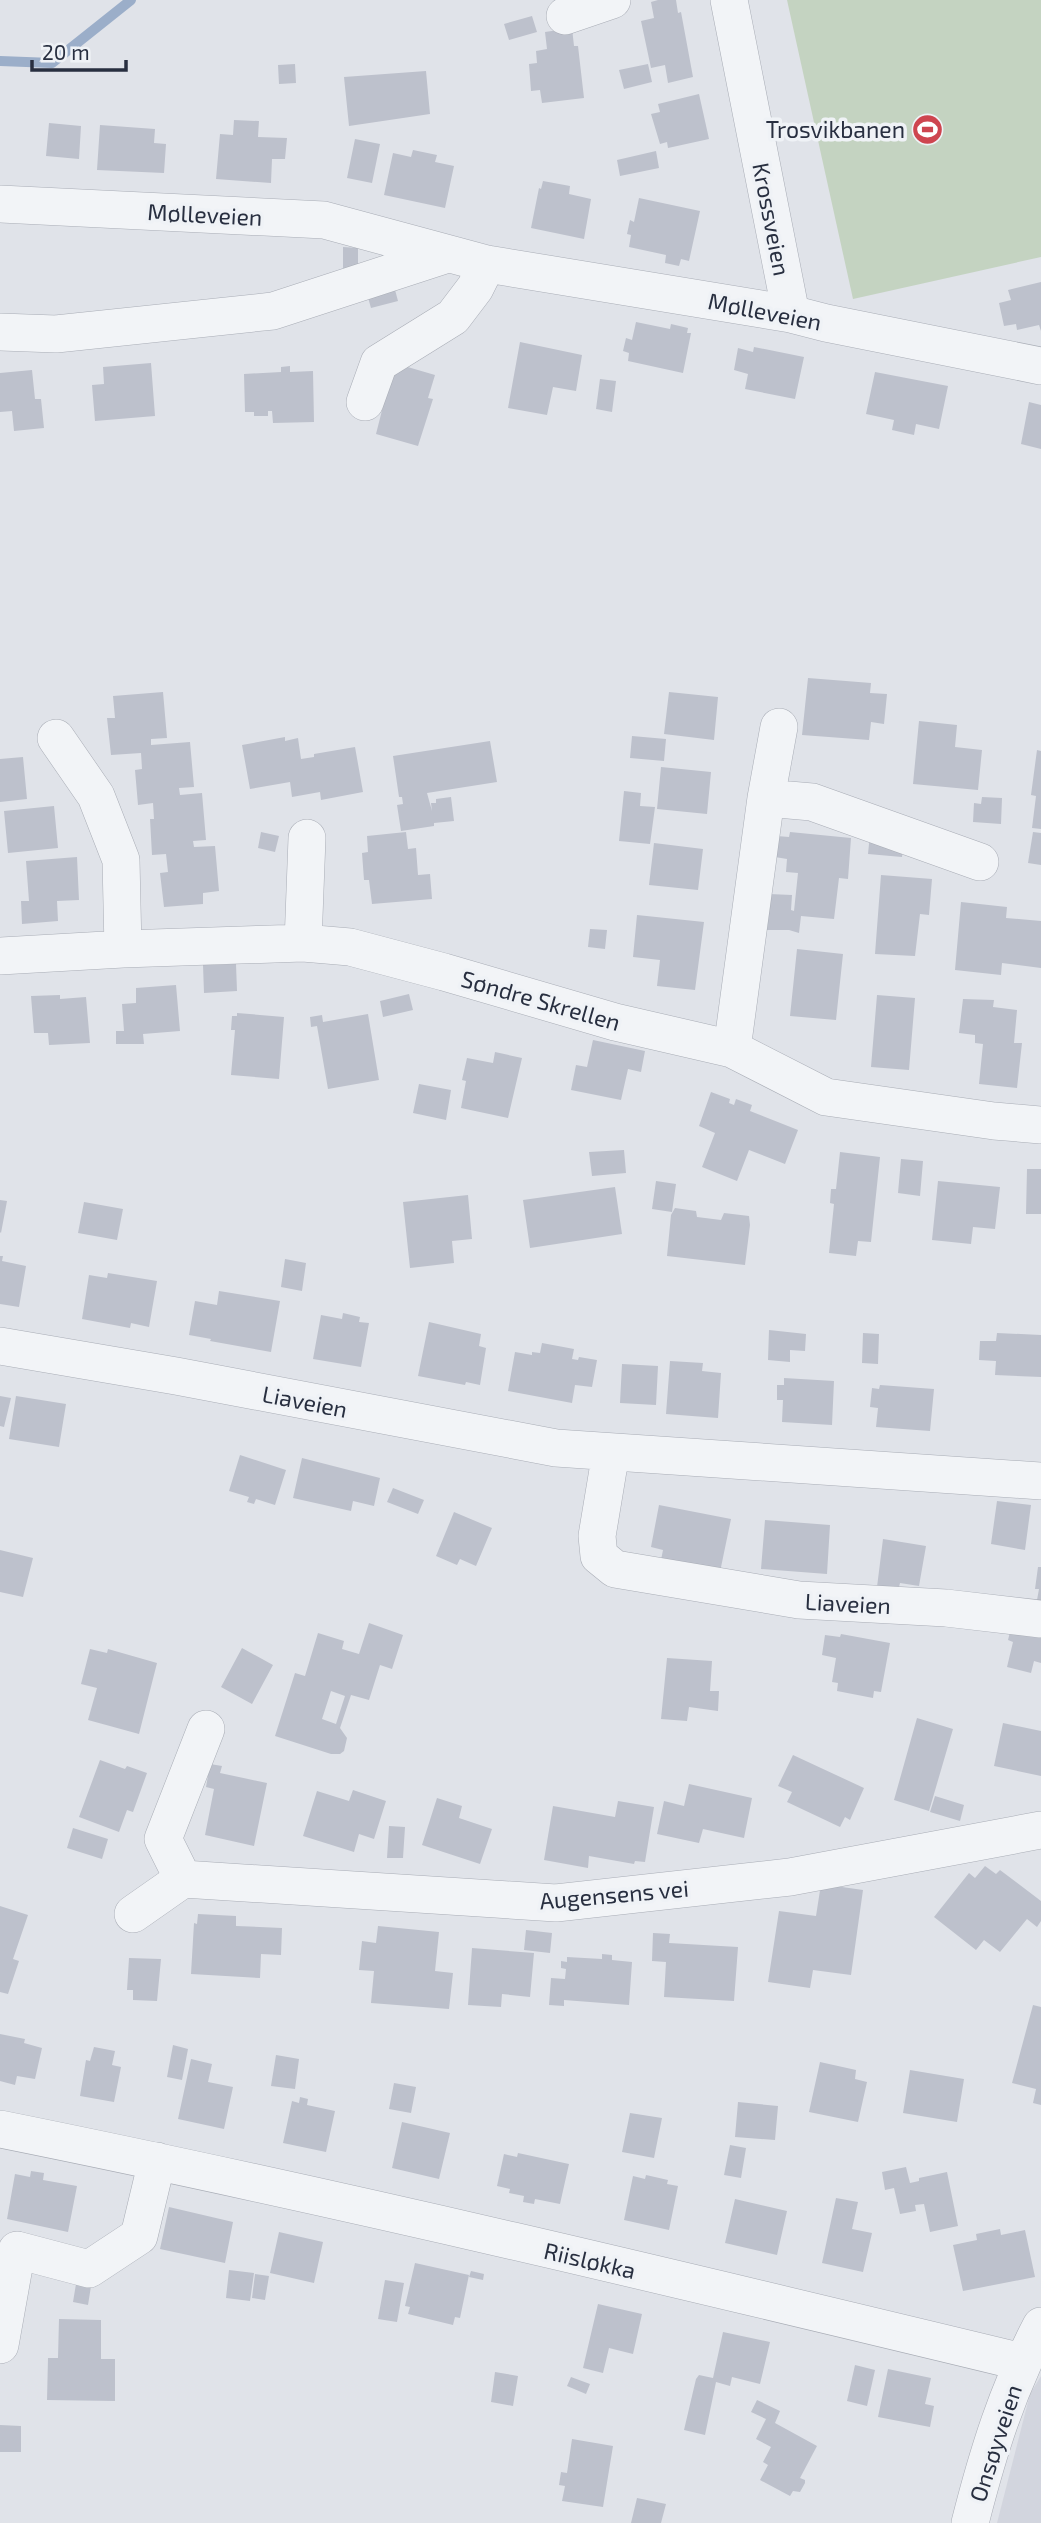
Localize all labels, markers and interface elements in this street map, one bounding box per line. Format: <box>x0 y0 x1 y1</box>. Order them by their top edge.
scale bar <box>32 28 126 72</box>
text: 20 m <box>42 39 90 64</box>
sports icon: Trosvikbanen <box>911 112 945 146</box>
place label: Trosvikbanen <box>766 115 905 143</box>
street label: Krossveien <box>747 160 797 278</box>
street label: Mølleveien <box>147 197 263 231</box>
street label: Mølleveien <box>706 286 824 336</box>
street label: Søndre Skrellen <box>458 964 624 1036</box>
street label: Liaveien <box>260 1379 350 1423</box>
street label: Liaveien <box>804 1587 892 1619</box>
street label: Augensens vei <box>538 1874 690 1914</box>
street label: Riisløkka <box>541 2236 639 2284</box>
street label: Onsøyveien <box>963 2381 1027 2505</box>

